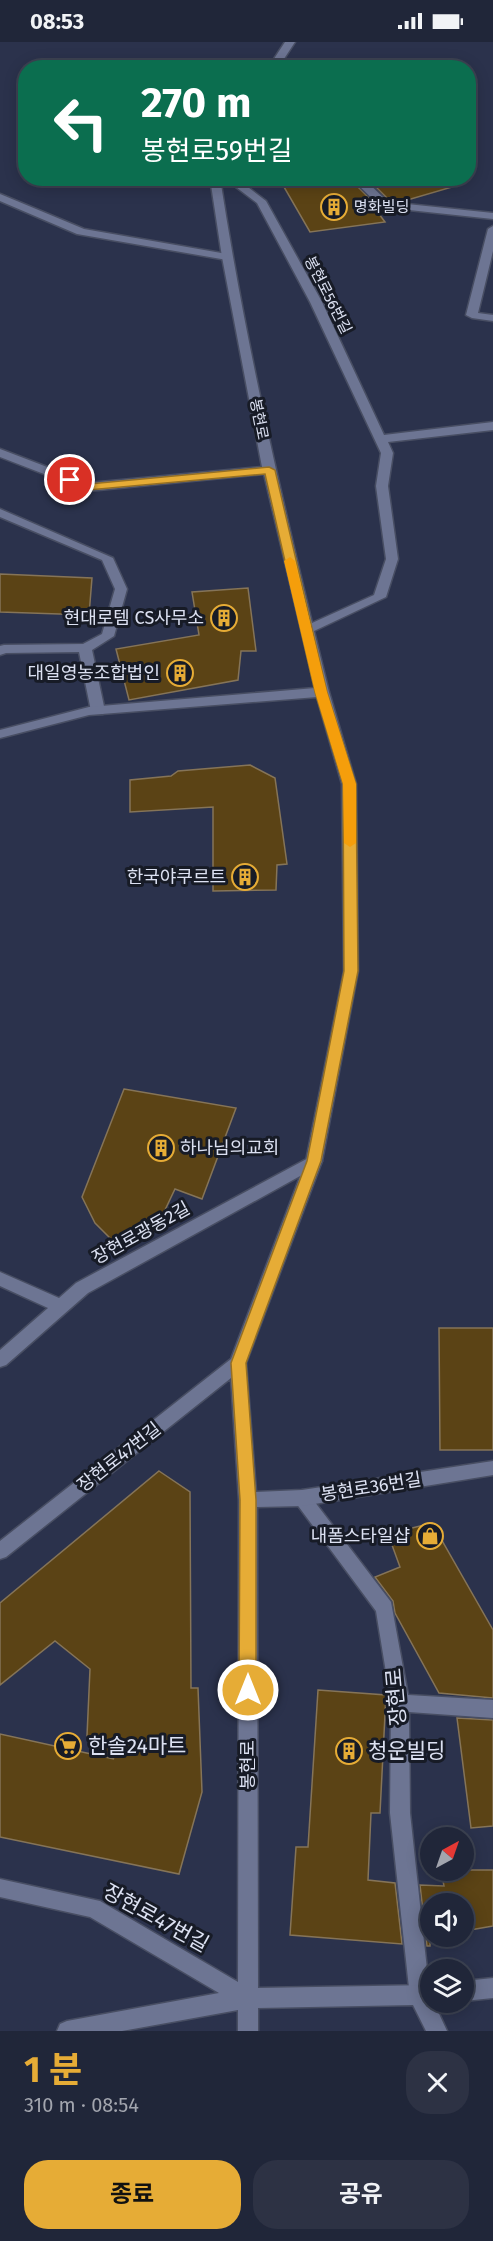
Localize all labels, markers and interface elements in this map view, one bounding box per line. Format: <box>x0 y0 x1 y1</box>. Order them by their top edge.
text: 08:53 <box>30 8 84 35</box>
text: 270 m <box>141 78 252 128</box>
icon: left <box>42 84 120 162</box>
text: 봉현로59번길 <box>141 135 293 167</box>
building icon: 명화빌딩 <box>319 192 349 222</box>
place label: 명화빌딩 <box>354 198 409 216</box>
street label: 봉현로56번길 <box>301 253 355 337</box>
street label: 봉현로 <box>246 397 272 441</box>
pin <box>44 454 95 505</box>
icon: arrive <box>53 463 86 496</box>
building icon: 현대로템 CS사무소 <box>209 603 239 633</box>
place label: 현대로템 CS사무소 <box>64 607 204 629</box>
building icon: 대일영농조합법인 <box>165 658 195 688</box>
place label: 대일영농조합법인 <box>28 662 160 684</box>
building icon: 한국야쿠르트 <box>230 862 260 892</box>
place label: 한국야쿠르트 <box>127 866 226 888</box>
building icon: 하나님의교회 <box>146 1133 176 1163</box>
place label: 하나님의교회 <box>180 1137 279 1159</box>
street label: 장현로광동2길 <box>88 1197 194 1269</box>
street label: 장현로47번길 <box>73 1418 165 1496</box>
street label: 봉현로36번길 <box>319 1468 423 1506</box>
shop icon: 내폼스타일샵 <box>415 1521 445 1551</box>
place label: 내폼스타일샵 <box>311 1525 410 1547</box>
position arrow <box>216 1658 280 1722</box>
street label: 장현로 <box>381 1667 411 1727</box>
supermarket icon: 한솔24마트 <box>53 1731 83 1761</box>
place label: 한솔24마트 <box>88 1733 186 1759</box>
building icon: 청운빌딩 <box>334 1736 364 1766</box>
place label: 청운빌딩 <box>368 1738 445 1764</box>
street label: 봉현로 <box>237 1740 259 1790</box>
north arrow <box>420 1827 474 1881</box>
map controls <box>420 1827 474 2013</box>
street label: 장현로47번길 <box>99 1878 213 1958</box>
button: sound <box>420 1893 474 1947</box>
button: layers <box>420 1959 474 2013</box>
text: 1 분 <box>24 2048 82 2092</box>
button: close <box>406 2051 469 2114</box>
text: 310 m · 08:54 <box>24 2093 139 2117</box>
button: 종료 <box>24 2160 241 2229</box>
button: 공유 <box>253 2160 469 2229</box>

